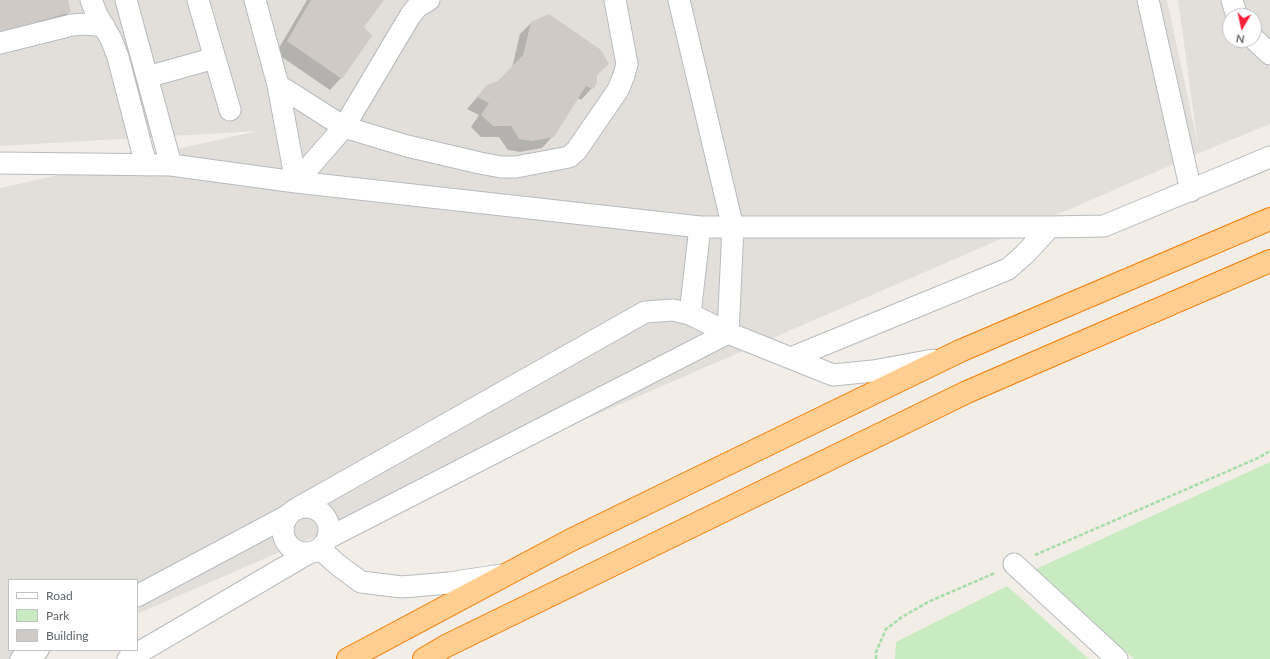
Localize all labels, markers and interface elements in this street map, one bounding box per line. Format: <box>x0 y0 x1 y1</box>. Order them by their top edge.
north arrow <box>1222 8 1262 48</box>
text: N <box>1235 32 1245 46</box>
legend <box>8 579 138 651</box>
text: Road <box>46 588 73 603</box>
text: Park <box>46 608 69 623</box>
text: Building <box>46 628 89 643</box>

